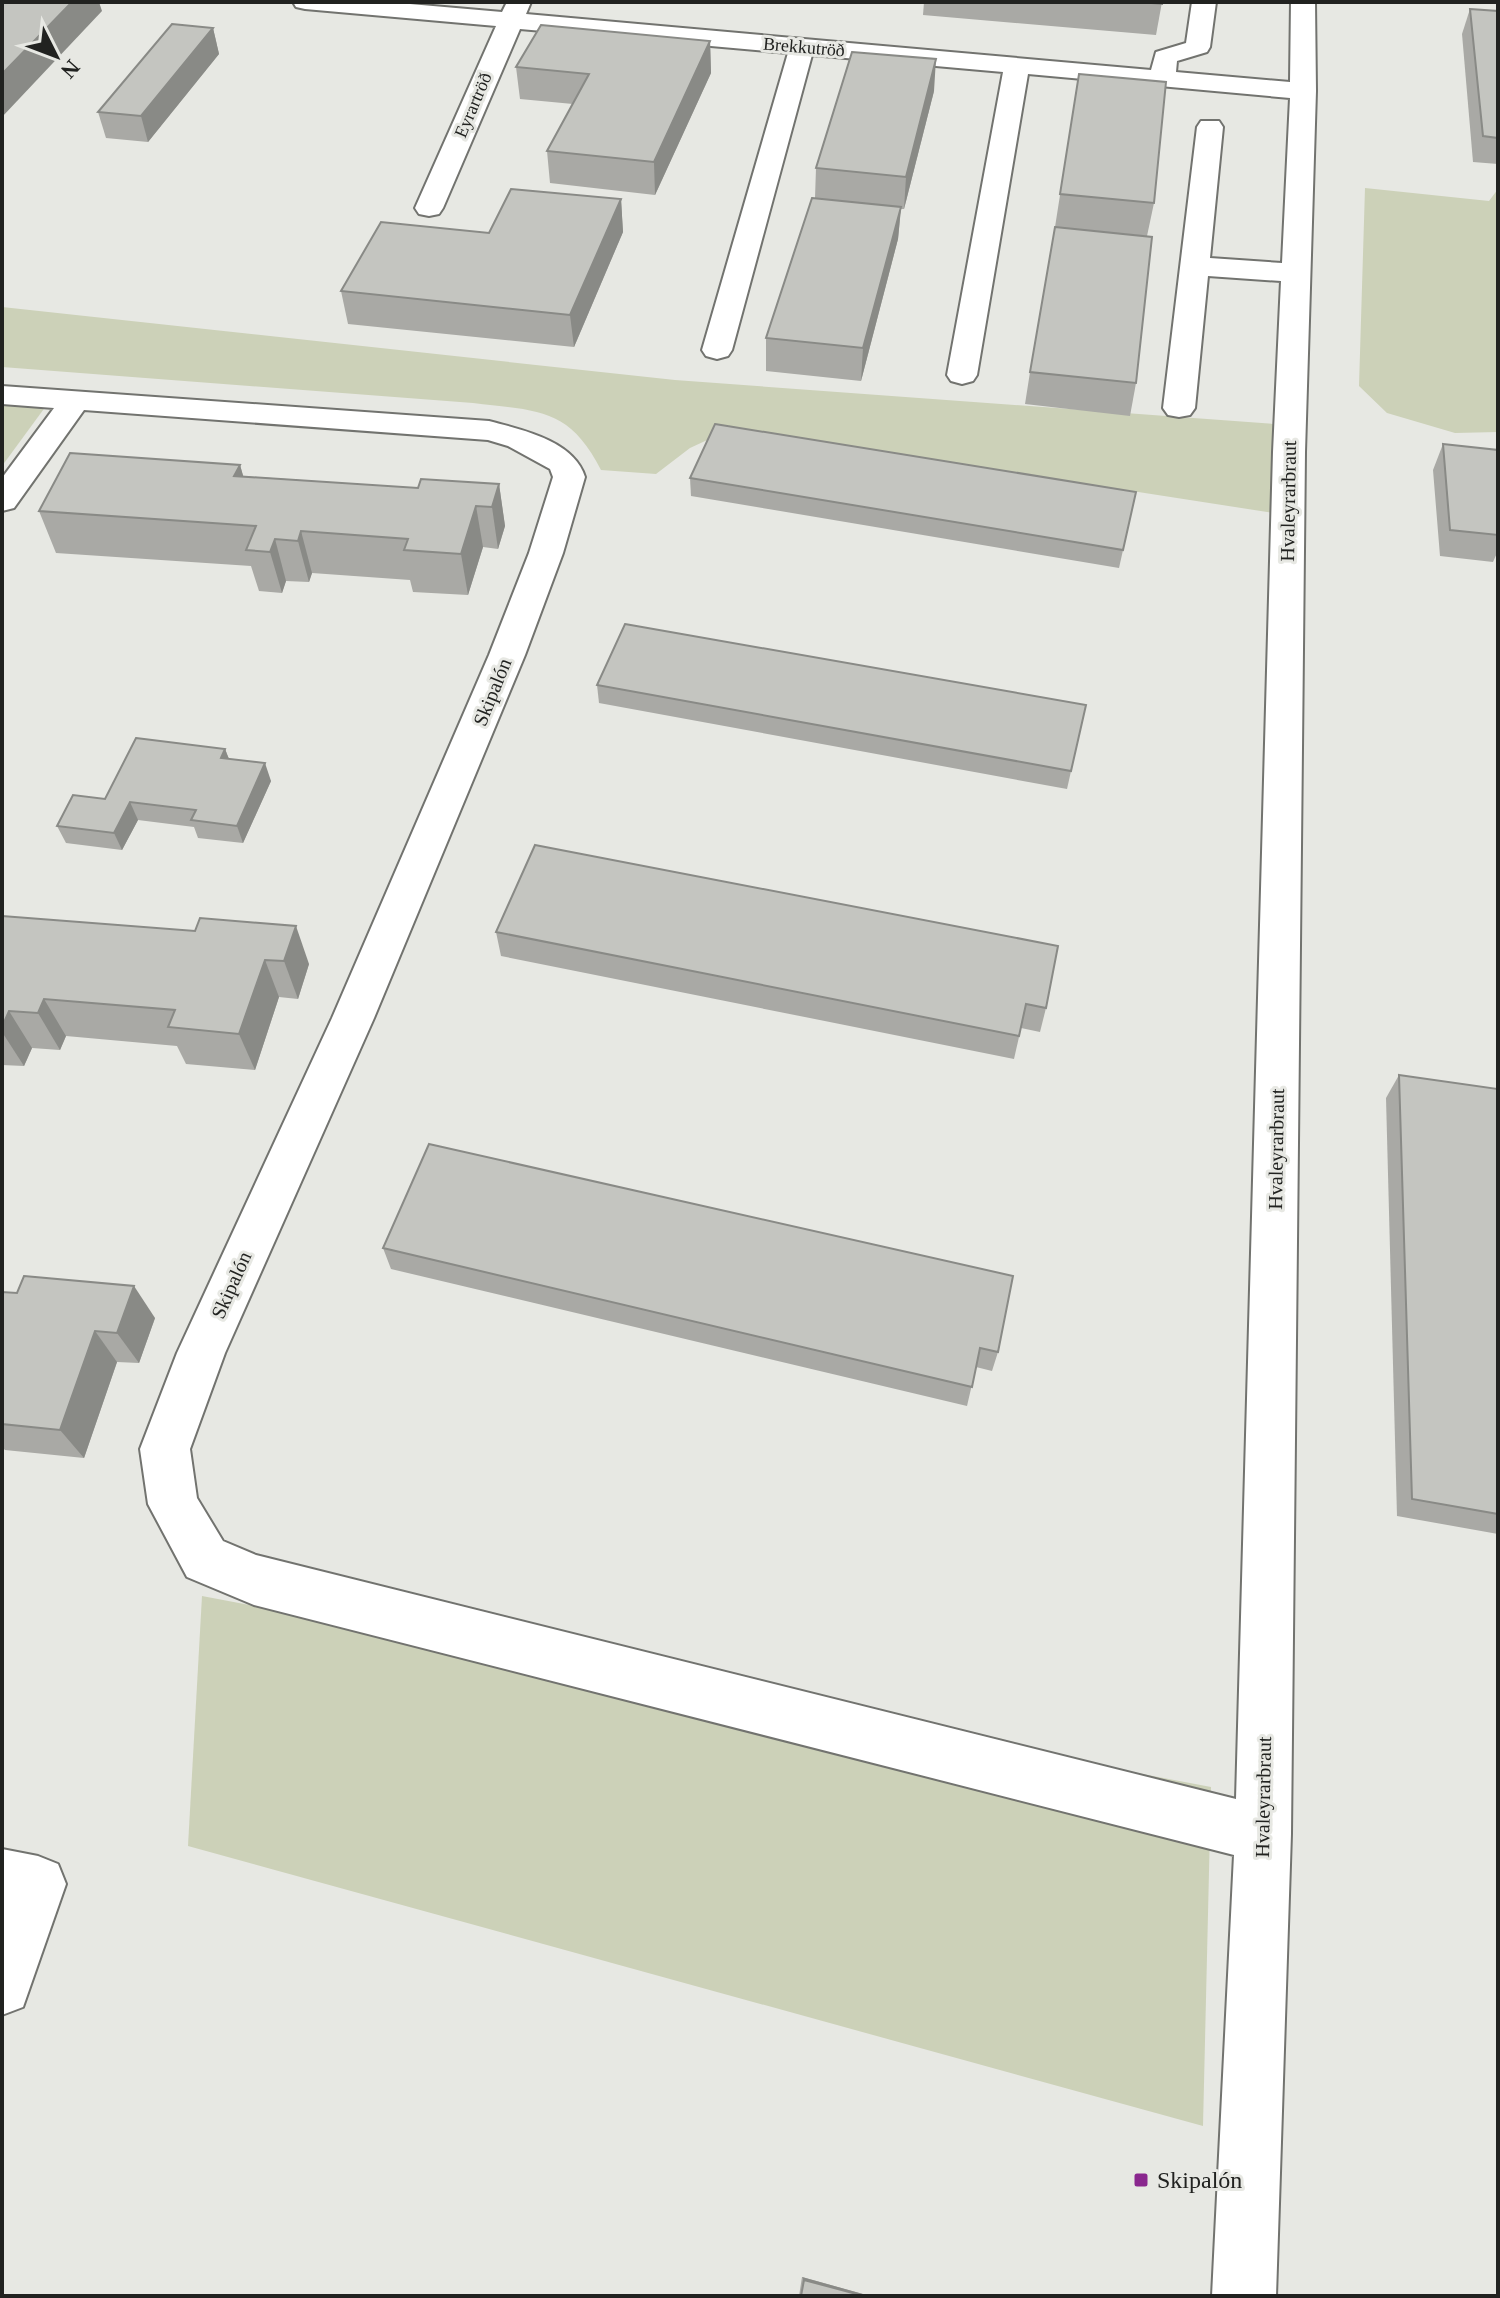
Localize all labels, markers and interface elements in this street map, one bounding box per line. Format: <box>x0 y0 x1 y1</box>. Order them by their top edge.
north arrow <box>16 16 96 96</box>
street label: Brekkutröð <box>762 33 846 61</box>
text: N <box>56 55 85 83</box>
street label: Eyrartröð <box>450 69 496 141</box>
street label: Hvaleyrarbraut <box>1276 440 1301 562</box>
street label: Skipalón <box>468 655 516 729</box>
street label: Hvaleyrarbraut <box>1264 1088 1289 1210</box>
street label: Skipalón <box>206 1248 256 1322</box>
street label: Hvaleyrarbraut <box>1251 1736 1276 1858</box>
place label: Skipalón <box>1157 2167 1242 2193</box>
marker: Skipalón <box>1132 2171 1150 2189</box>

